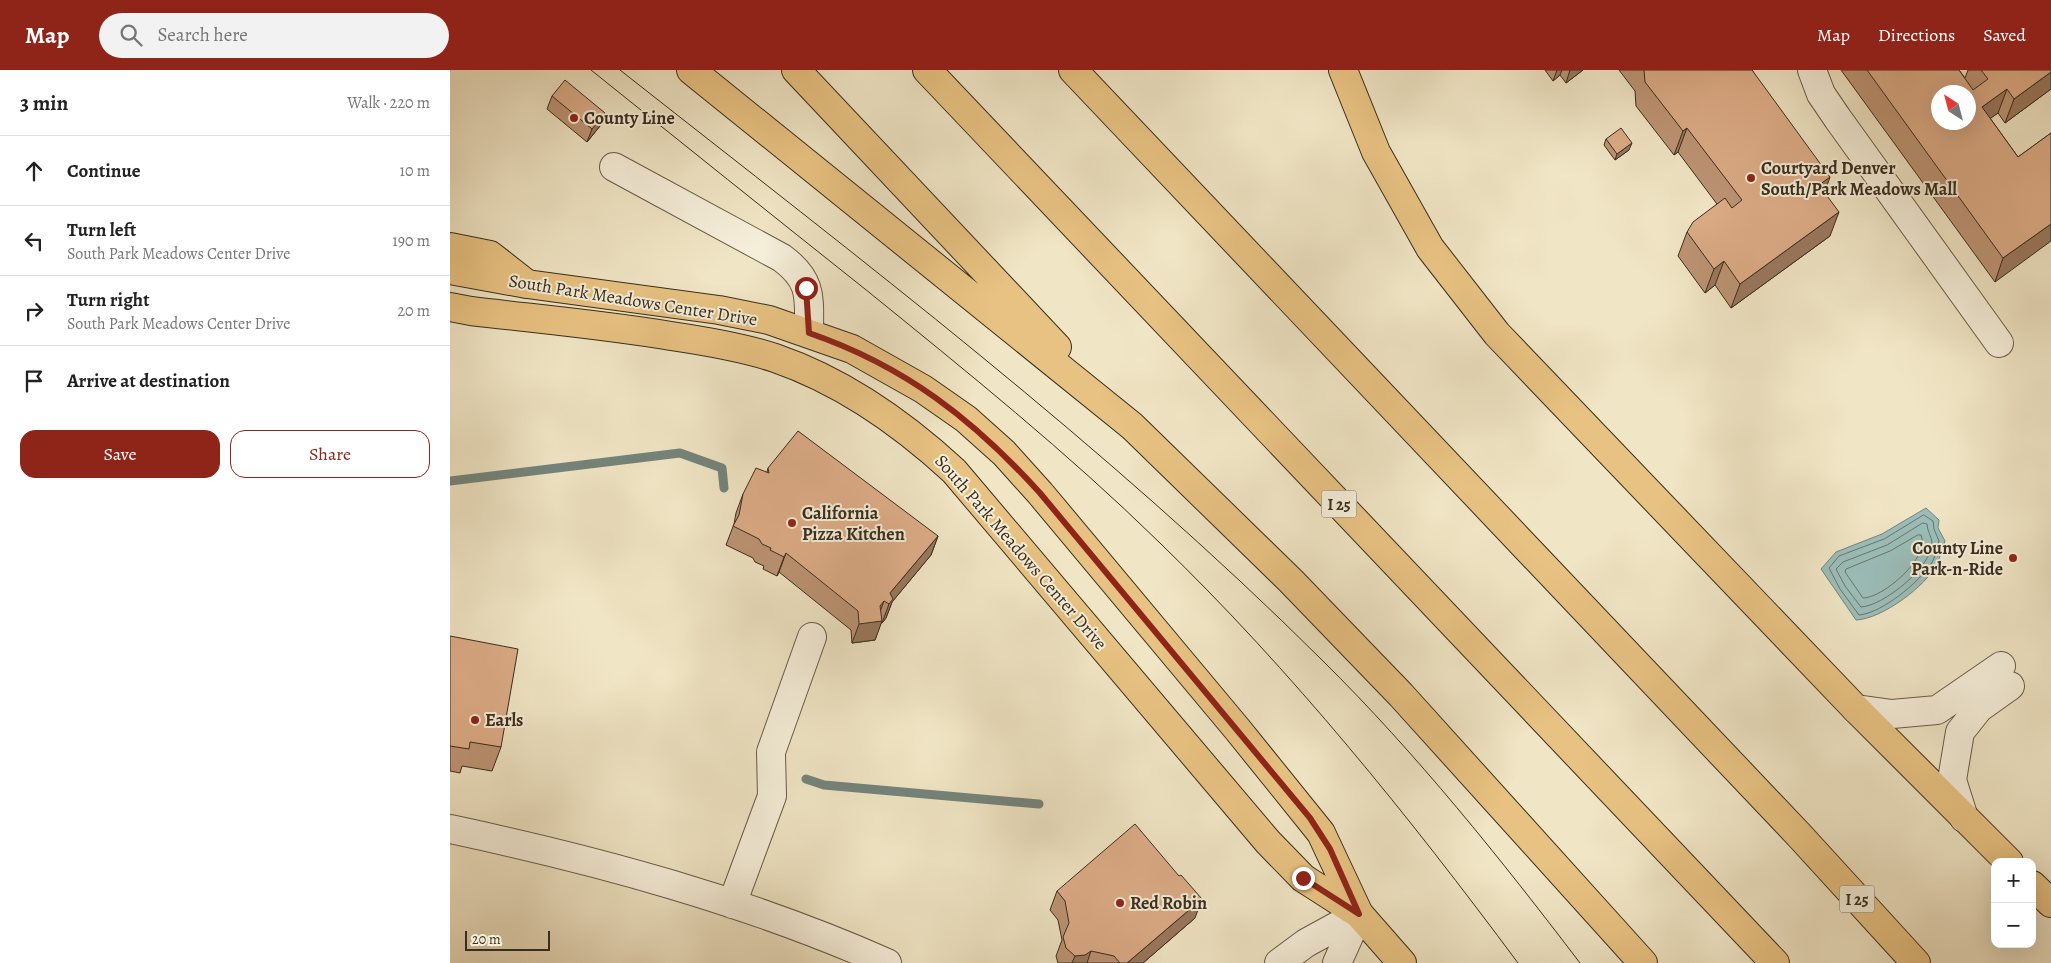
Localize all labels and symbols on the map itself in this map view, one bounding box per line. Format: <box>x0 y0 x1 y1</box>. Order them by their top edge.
north arrow <box>1931 85 1976 130</box>
place label: County Line <box>584 106 675 130</box>
marker: County Line <box>568 112 580 124</box>
place label: Courtyard Denver South/Park Meadows Mall <box>1761 156 1957 201</box>
marker: Courtyard Denver South/Park Meadows Mall <box>1745 172 1757 184</box>
street label: South Park Meadows Center Drive <box>507 268 759 332</box>
route start <box>795 277 818 300</box>
street label: South Park Meadows Center Drive <box>930 449 1112 655</box>
road number: I 25 <box>1322 490 1356 518</box>
place label: California Pizza Kitchen <box>802 501 905 546</box>
marker: California Pizza Kitchen <box>786 517 798 529</box>
place label: County Line Park-n-Ride <box>1911 536 2003 581</box>
marker: County Line Park-n-Ride <box>2007 552 2019 564</box>
place label: Earls <box>485 708 523 732</box>
marker: Earls <box>469 714 481 726</box>
route end <box>1292 867 1315 890</box>
road number: I 25 <box>1840 886 1874 912</box>
place label: Red Robin <box>1130 891 1207 915</box>
marker: Red Robin <box>1114 897 1126 909</box>
scale bar <box>465 928 550 951</box>

